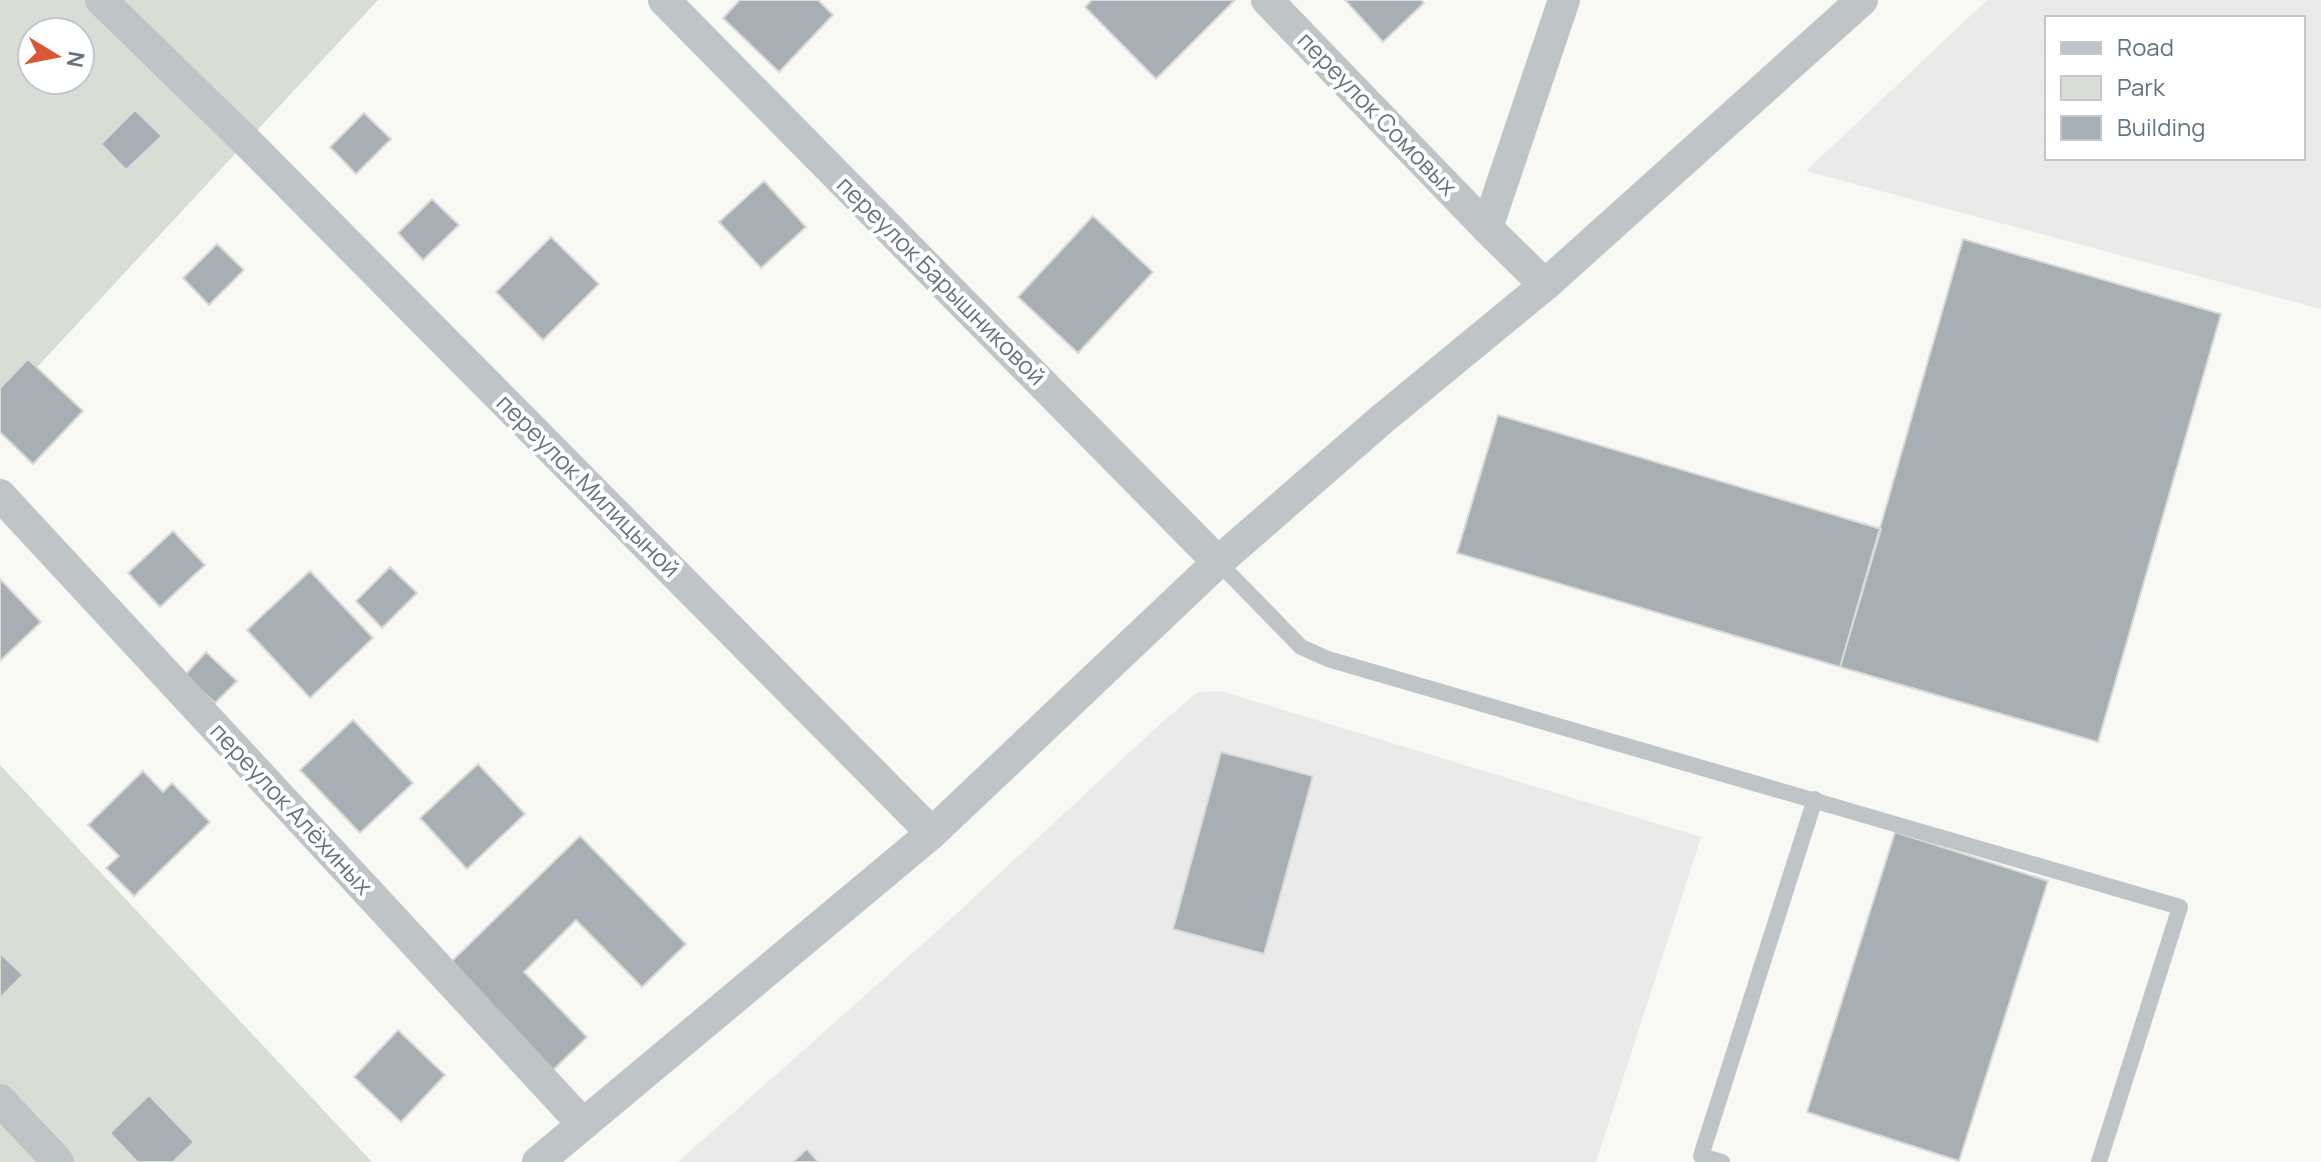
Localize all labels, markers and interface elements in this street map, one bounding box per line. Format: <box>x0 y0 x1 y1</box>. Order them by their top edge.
north arrow <box>16 16 96 96</box>
legend <box>2045 16 2305 160</box>
street label: переулок Сомовых <box>1291 24 1465 202</box>
text: Road <box>2117 30 2174 63</box>
text: N <box>60 49 92 70</box>
text: Park <box>2117 70 2166 103</box>
text: Building <box>2117 110 2205 143</box>
street label: переулок Барышниковой <box>830 168 1054 392</box>
street label: переулок Милицыной <box>490 386 688 584</box>
street label: переулок Алёхиных <box>204 715 381 902</box>

